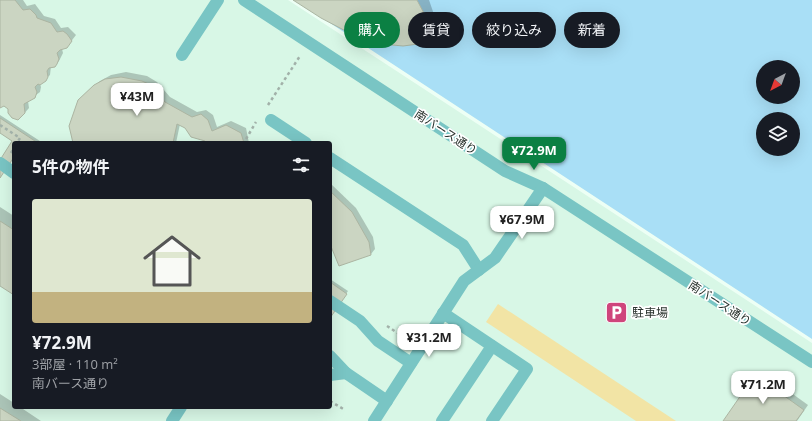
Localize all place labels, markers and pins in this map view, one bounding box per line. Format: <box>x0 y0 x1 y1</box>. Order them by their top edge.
pin: ¥43M <box>113 83 161 117</box>
pin: ¥72.9M <box>501 137 567 171</box>
pin: ¥67.9M <box>489 206 555 240</box>
parking icon: 駐車場 <box>604 299 630 325</box>
place label: 駐車場 <box>632 304 668 321</box>
pin: ¥31.2M <box>396 324 462 358</box>
pin: ¥71.2M <box>730 371 796 405</box>

